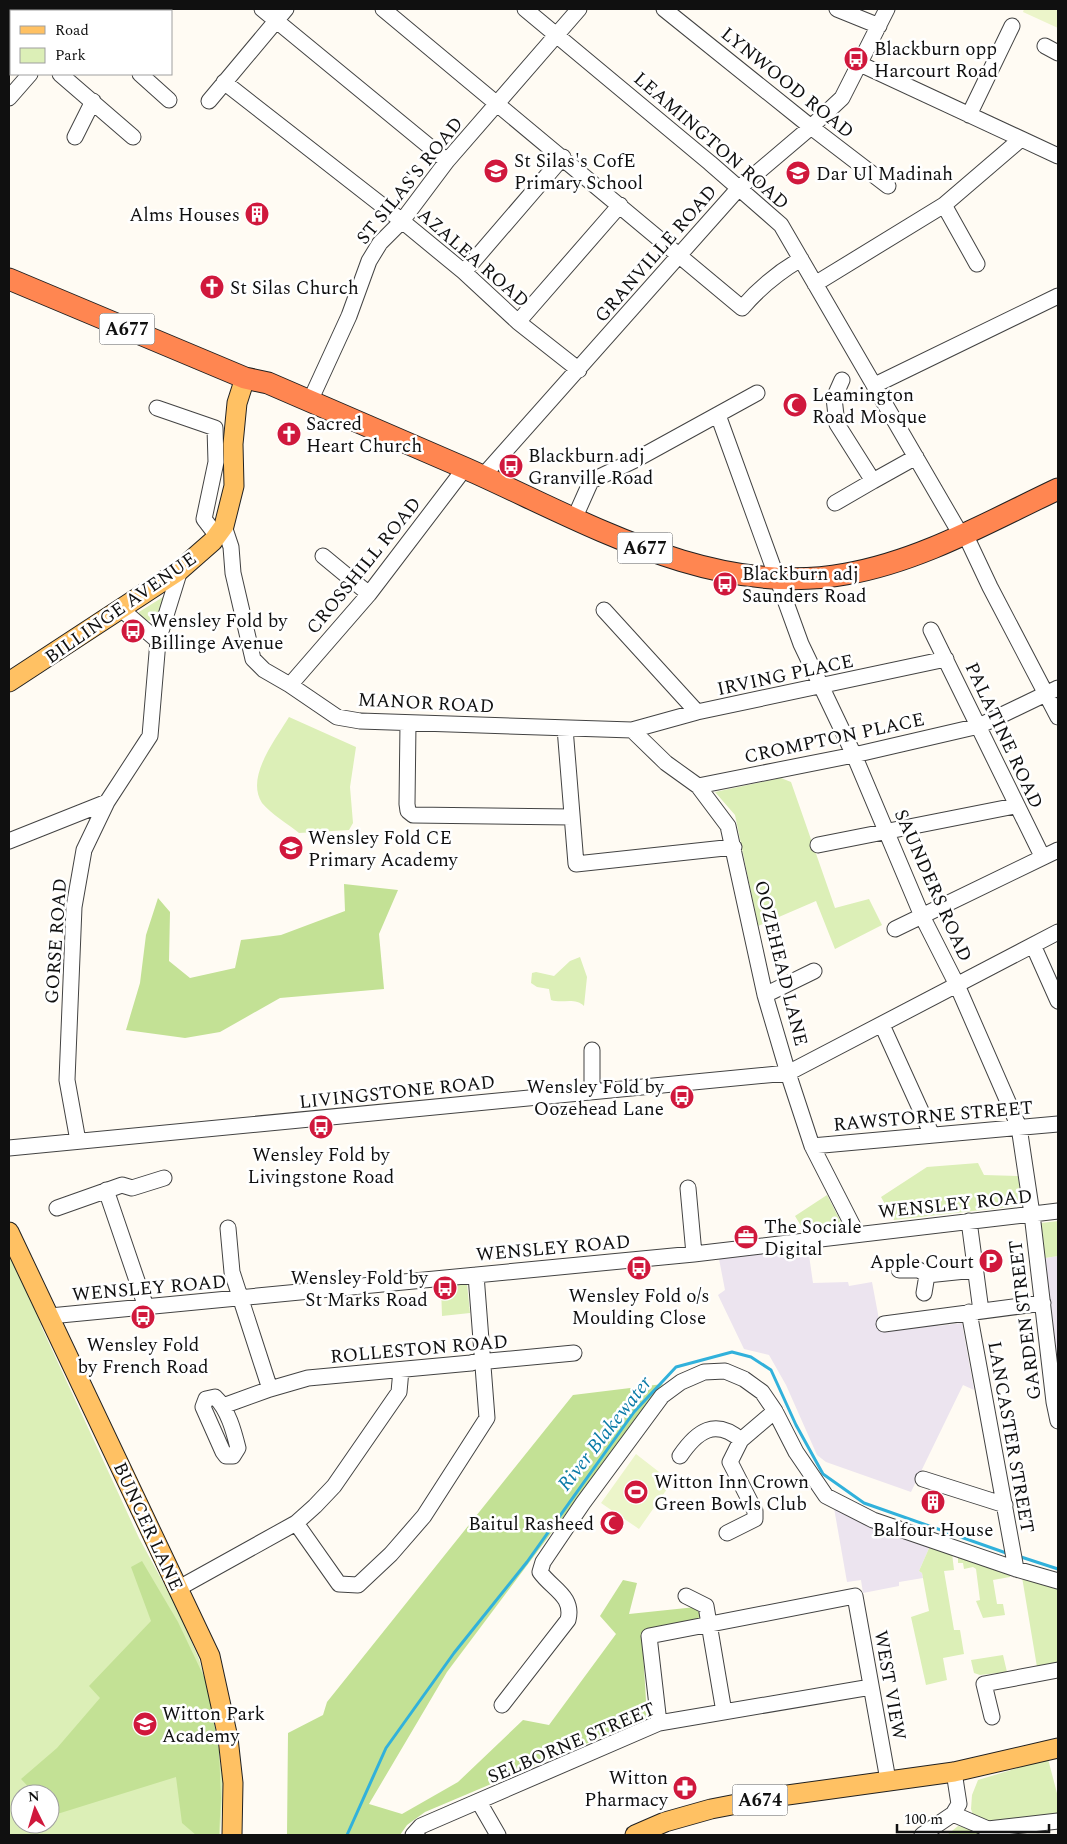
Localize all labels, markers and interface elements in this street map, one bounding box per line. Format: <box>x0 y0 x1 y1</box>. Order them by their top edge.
legend <box>10 10 172 75</box>
text: Road <box>55 19 89 42</box>
street label: LYNWOOD ROAD <box>714 20 860 146</box>
place label: Blackburn opp Harcourt Road <box>874 35 998 86</box>
text: Park <box>55 44 86 67</box>
bus stop icon: Blackburn opp Harcourt Road <box>843 46 869 72</box>
street label: LEAMINGTON ROAD <box>627 65 795 217</box>
street label: ST SILAS'S ROAD <box>349 111 471 251</box>
place label: St Silas's CofE Primary School <box>514 147 643 198</box>
school or university icon: St Silas's CofE Primary School <box>483 158 509 184</box>
school or university icon: Dar Ul Madinah <box>785 160 811 186</box>
place label: Dar Ul Madinah <box>816 160 953 189</box>
street label: GRANVILLE ROAD <box>588 178 724 330</box>
place label: Alms Houses <box>129 201 240 230</box>
building icon: Alms Houses <box>244 201 270 227</box>
street label: AZALEA ROAD <box>411 201 535 315</box>
church icon: St Silas Church <box>199 274 225 300</box>
place label: St Silas Church <box>230 274 359 303</box>
road number: A677 <box>100 314 154 344</box>
place label: Leamington Road Mosque <box>812 381 927 432</box>
mosque icon: Leamington Road Mosque <box>782 392 808 418</box>
place label: Sacred Heart Church <box>306 410 422 461</box>
church icon: Sacred Heart Church <box>276 421 302 447</box>
place label: Blackburn adj Granville Road <box>528 442 654 493</box>
bus stop icon: Blackburn adj Granville Road <box>498 453 524 479</box>
street label: CROSSHILL ROAD <box>300 491 429 641</box>
road number: A677 <box>618 532 672 564</box>
street label: BILLINGE AVENUE <box>39 545 203 672</box>
place label: Blackburn adj Saunders Road <box>742 560 867 611</box>
bus stop icon: Blackburn adj Saunders Road <box>712 571 738 597</box>
place label: Wensley Fold by Billinge Avenue <box>150 607 288 658</box>
bus stop icon: Wensley Fold by Billinge Avenue <box>120 618 146 644</box>
street label: IRVING PLACE <box>714 647 856 704</box>
street label: PALATINE ROAD <box>957 658 1050 814</box>
street label: MANOR ROAD <box>357 685 495 722</box>
street label: CROMPTON PLACE <box>741 705 927 772</box>
street label: SAUNDERS ROAD <box>886 805 979 967</box>
place label: Wensley Fold CE Primary Academy <box>308 824 459 875</box>
school or university icon: Wensley Fold CE Primary Academy <box>278 835 304 861</box>
street label: GORSE ROAD <box>38 877 75 1005</box>
street label: OOZEHEAD LANE <box>746 877 815 1049</box>
street label: LIVINGSTONE ROAD <box>298 1068 497 1117</box>
place label: Wensley Fold by Oozehead Lane <box>527 1073 665 1124</box>
bus stop icon: Wensley Fold by Oozehead Lane <box>669 1084 695 1110</box>
street label: RAWSTORNE STREET <box>832 1093 1034 1140</box>
bus stop icon: Wensley Fold by Livingstone Road <box>308 1114 334 1140</box>
place label: Wensley Fold by Livingstone Road <box>247 1141 395 1192</box>
street label: WENSLEY ROAD <box>877 1182 1034 1227</box>
place label: The Sociale Digital <box>764 1213 862 1264</box>
office icon: The Sociale Digital <box>733 1224 759 1250</box>
street label: WENSLEY ROAD <box>475 1227 632 1270</box>
street label: GARDEN STREET <box>1001 1238 1050 1402</box>
place label: Apple Court <box>870 1248 974 1277</box>
parking icon: Apple Court <box>978 1248 1004 1274</box>
bus stop icon: Wensley Fold o/s Moulding Close <box>626 1255 652 1281</box>
place label: Wensley Fold by St Marks Road <box>291 1264 429 1315</box>
street label: WENSLEY ROAD <box>71 1267 228 1310</box>
bus stop icon: Wensley Fold by St Marks Road <box>432 1275 458 1301</box>
place label: Wensley Fold o/s Moulding Close <box>569 1282 709 1333</box>
bus stop icon: Wensley Fold by French Road <box>130 1304 156 1330</box>
street label: ROLLESTON ROAD <box>329 1327 509 1372</box>
place label: Wensley Fold by French Road <box>77 1331 209 1382</box>
street label: LANCASTER STREET <box>979 1339 1042 1535</box>
water label: River Blakewater <box>550 1369 660 1498</box>
street label: BUNCER LANE <box>105 1457 190 1596</box>
place label: Witton Inn Crown Green Bowls Club <box>654 1468 809 1519</box>
sports icon: Witton Inn Crown Green Bowls Club <box>623 1479 649 1505</box>
building icon: Balfour House <box>920 1489 946 1515</box>
place label: Baitul Rasheed <box>468 1510 594 1539</box>
mosque icon: Baitul Rasheed <box>599 1510 625 1536</box>
place label: Balfour House <box>873 1516 993 1545</box>
street label: WEST VIEW <box>866 1628 914 1743</box>
street label: SELBORNE STREET <box>483 1695 660 1792</box>
place label: Witton Park Academy <box>162 1700 265 1751</box>
school or university icon: Witton Park Academy <box>132 1711 158 1737</box>
place label: Witton Pharmacy <box>584 1764 669 1815</box>
pharmacy icon: Witton Pharmacy <box>672 1775 698 1801</box>
north arrow <box>10 1784 60 1834</box>
road number: A674 <box>732 1784 788 1816</box>
text: N <box>27 1786 41 1808</box>
scale bar <box>897 1802 1050 1834</box>
text: 100 m <box>904 1808 943 1831</box>

